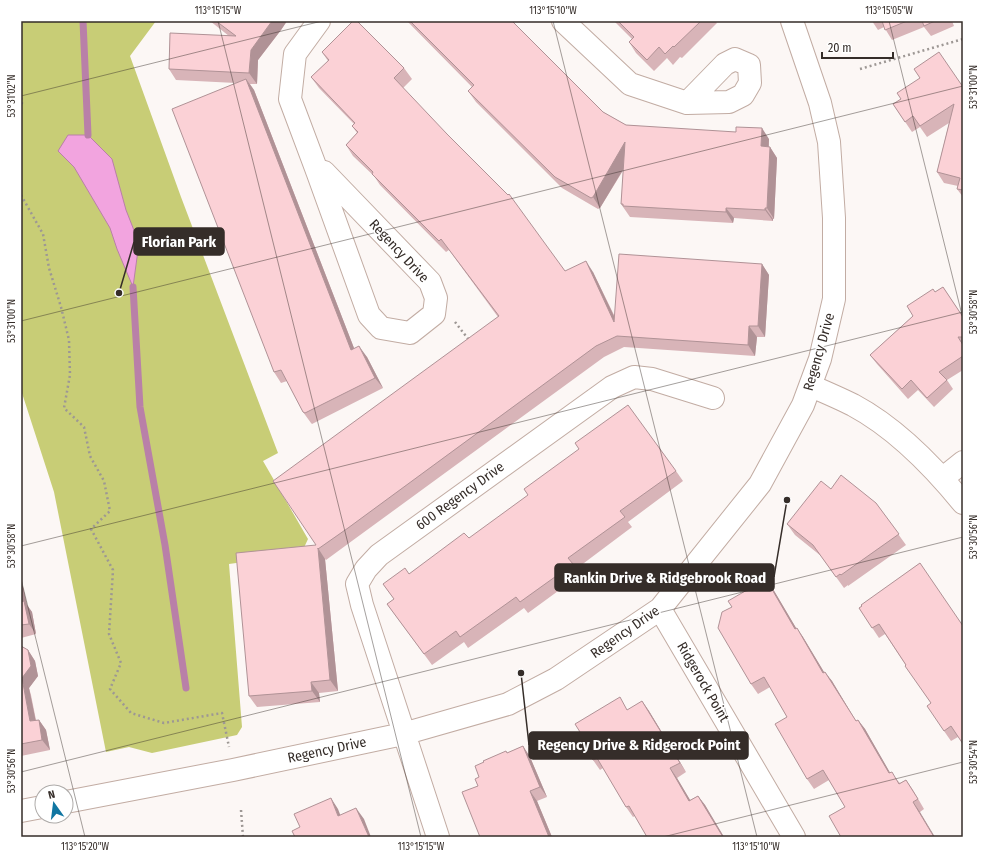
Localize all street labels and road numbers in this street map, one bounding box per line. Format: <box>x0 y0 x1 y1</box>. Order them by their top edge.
street label: Regency Drive <box>365 216 433 286</box>
street label: Regency Drive <box>800 311 838 393</box>
street label: 600 Regency Drive <box>413 458 508 534</box>
street label: Regency Drive <box>587 602 663 662</box>
street label: Ridgerock Point <box>673 639 733 725</box>
street label: Regency Drive <box>286 733 368 767</box>

